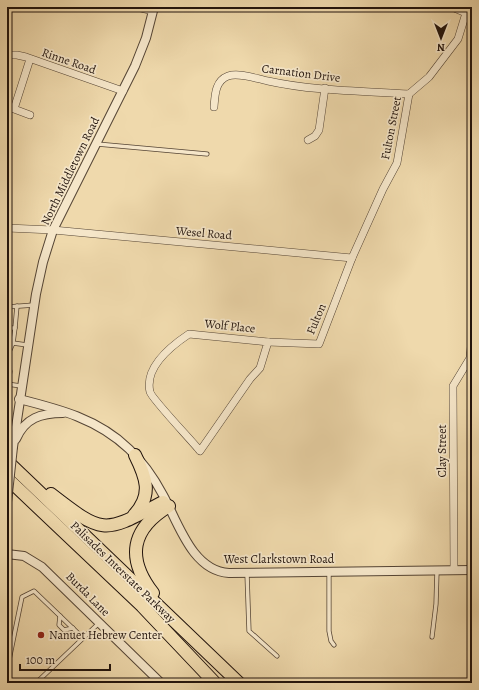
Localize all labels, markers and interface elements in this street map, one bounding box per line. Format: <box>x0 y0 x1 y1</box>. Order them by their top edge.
north arrow <box>421 18 461 58</box>
text: N <box>437 40 445 55</box>
street label: Rinne Road <box>40 44 99 78</box>
street label: Carnation Drive <box>261 60 341 86</box>
street label: Fulton Street <box>377 95 405 161</box>
street label: North Middletown Road <box>37 114 103 228</box>
street label: Wesel Road <box>174 222 233 243</box>
street label: Fulton <box>302 301 330 337</box>
street label: Wolf Place <box>203 315 256 337</box>
street label: Clay Street <box>434 424 450 478</box>
street label: Palisades Interstate Parkway <box>67 518 179 627</box>
street label: West Clarkstown Road <box>223 551 335 567</box>
street label: Burda Lane <box>62 568 114 620</box>
place label: Nanuet Hebrew Center <box>49 627 162 643</box>
marker: Nanuet Hebrew Center <box>36 630 46 640</box>
scale bar <box>20 646 110 672</box>
text: 100 m <box>26 652 55 668</box>

